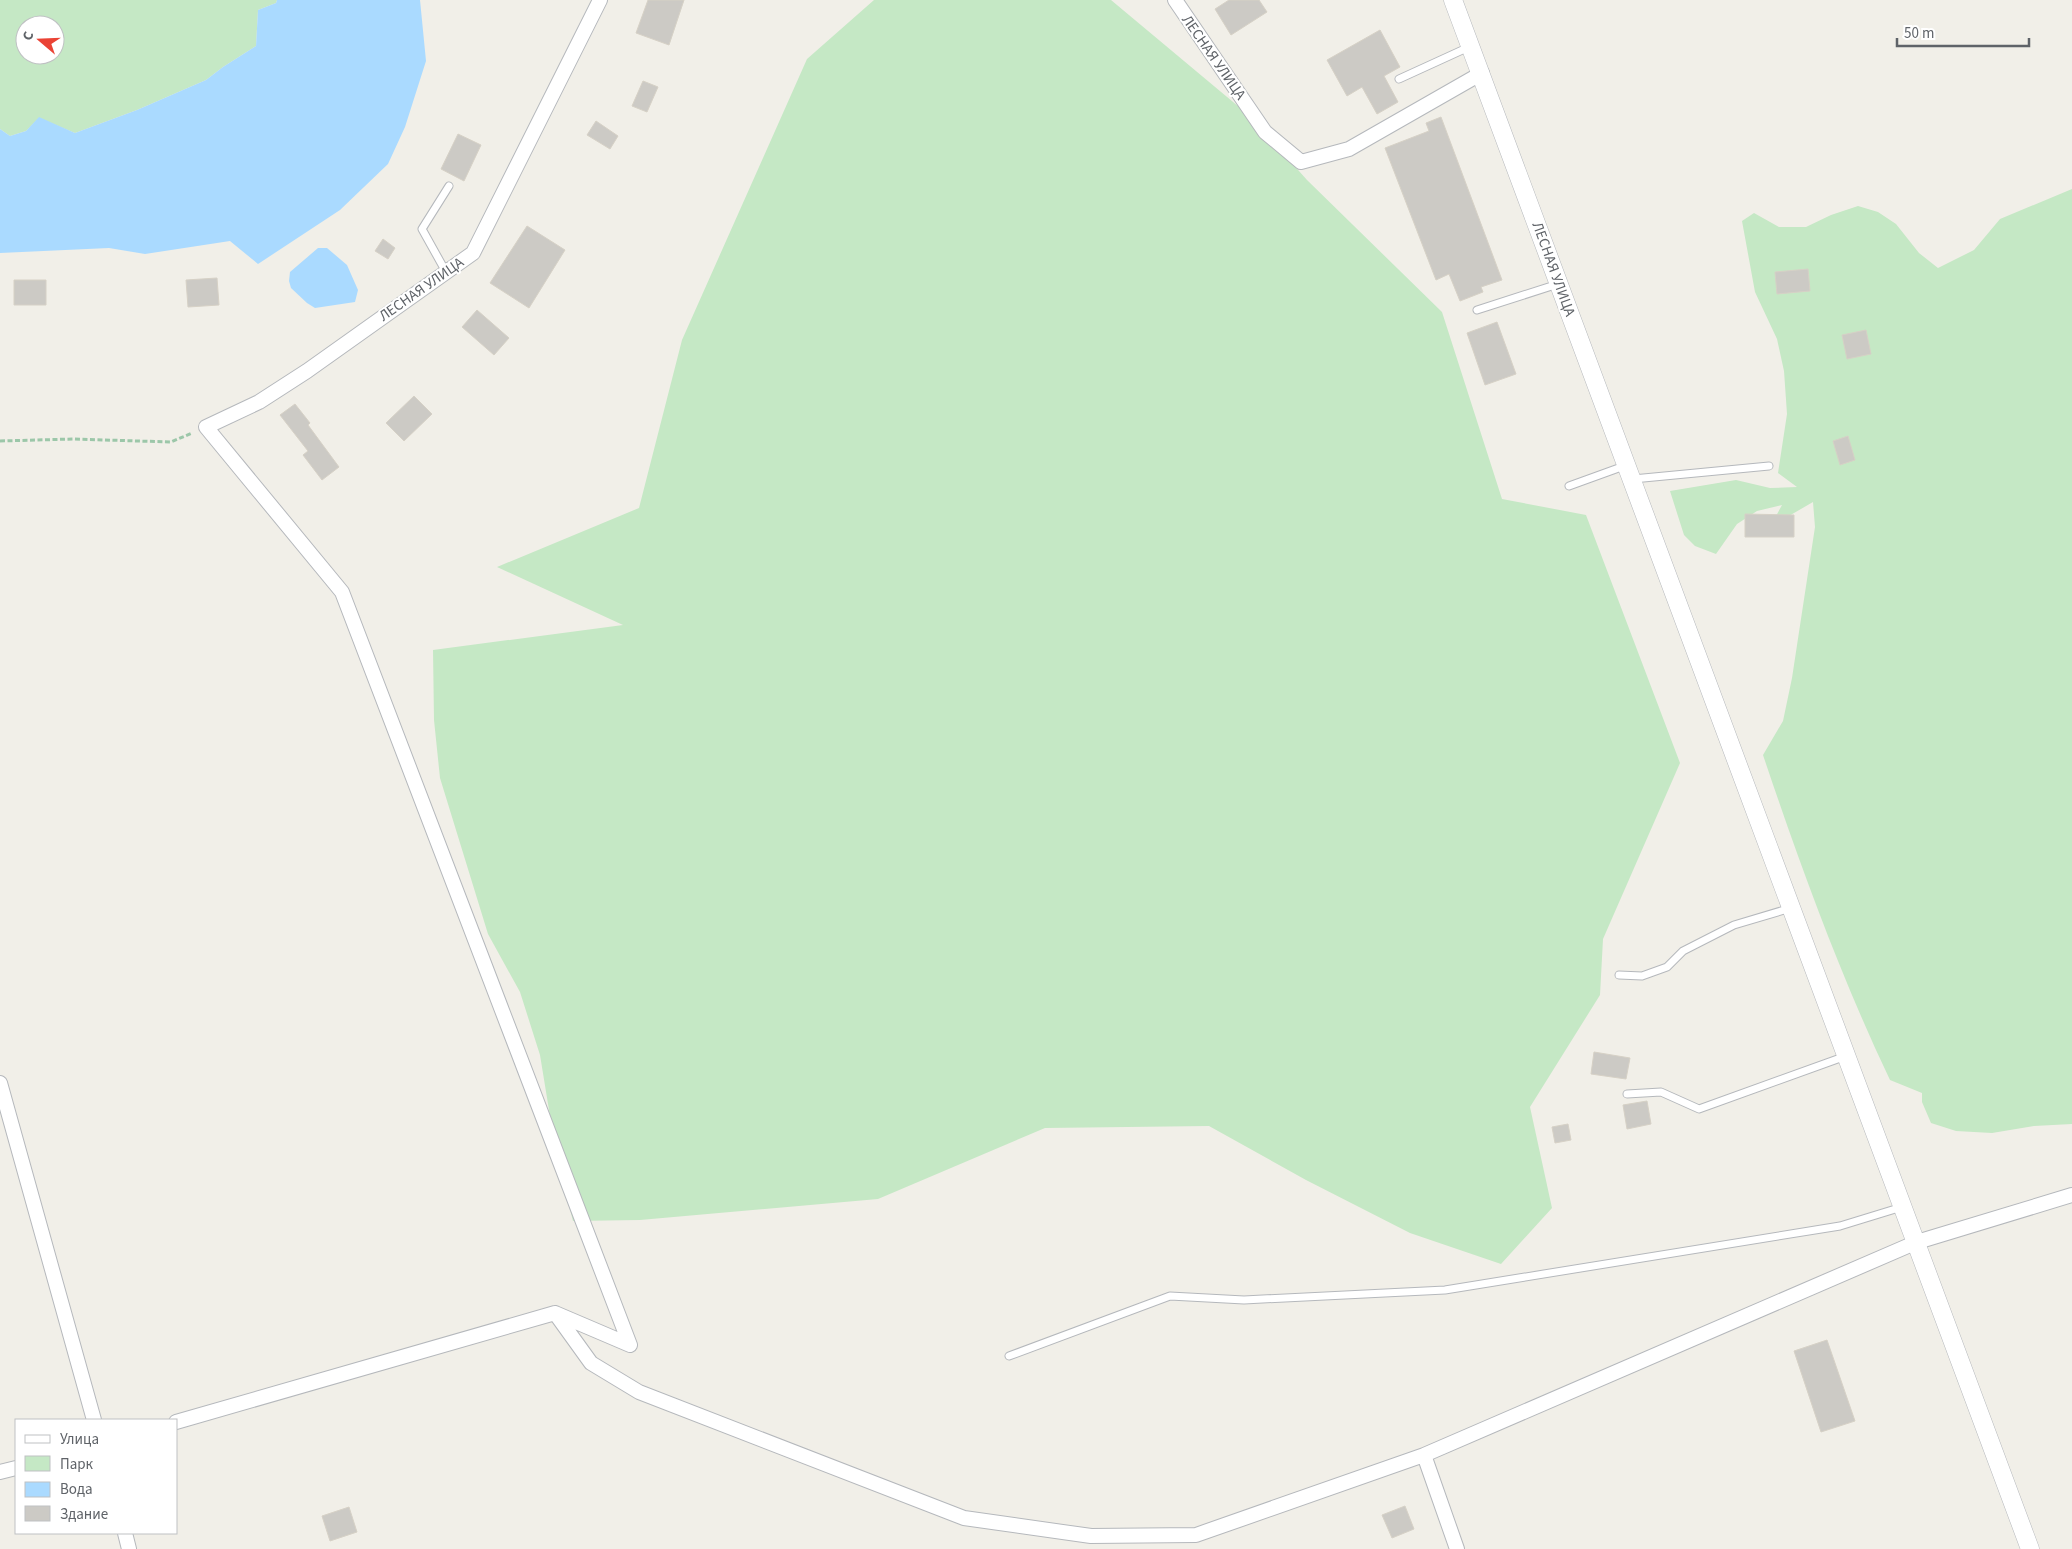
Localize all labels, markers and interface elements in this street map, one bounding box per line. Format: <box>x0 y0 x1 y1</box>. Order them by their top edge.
street label: ЛЕСНАЯ УЛИЦА <box>1176 11 1251 105</box>
north arrow <box>15 15 65 65</box>
scale bar <box>1897 15 2030 47</box>
text: 50 m <box>1904 23 1934 44</box>
text: С <box>18 29 39 43</box>
street label: ЛЕСНАЯ УЛИЦА <box>1527 219 1581 320</box>
street label: ЛЕСНАЯ УЛИЦА <box>375 252 469 327</box>
legend <box>15 1419 178 1534</box>
text: Улица <box>60 1429 99 1450</box>
text: Парк <box>60 1454 94 1475</box>
text: Вода <box>60 1479 93 1500</box>
text: Здание <box>60 1504 108 1525</box>

